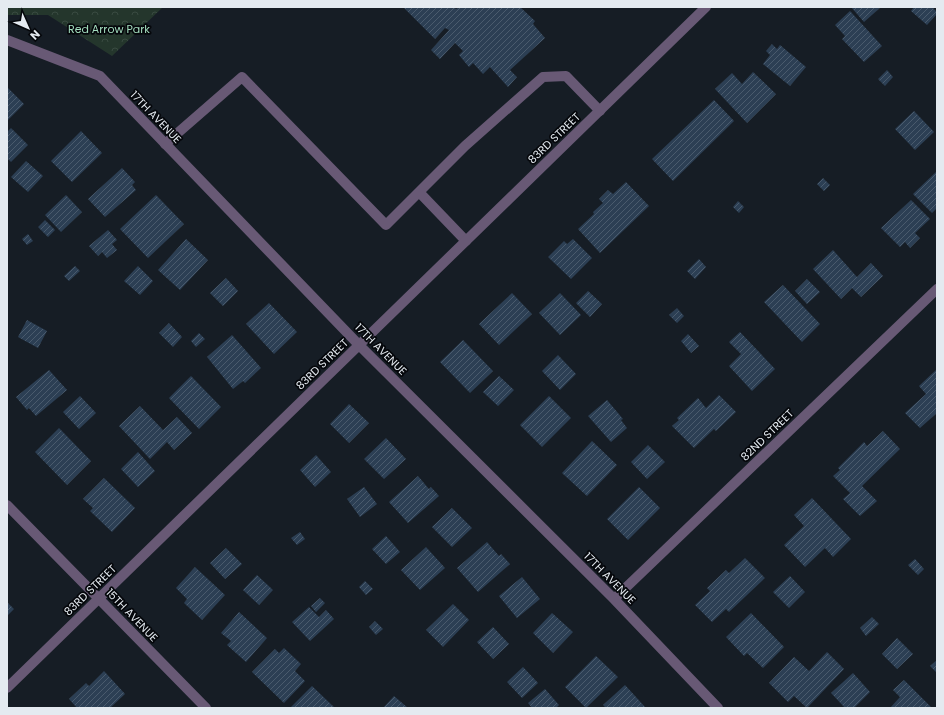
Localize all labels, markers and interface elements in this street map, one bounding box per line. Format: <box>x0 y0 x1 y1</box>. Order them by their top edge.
north arrow <box>8 8 48 48</box>
park label: Red Arrow Park <box>68 21 150 37</box>
text: N <box>26 26 44 44</box>
street label: 17TH AVENUE <box>127 87 185 147</box>
street label: 83RD STREET <box>524 109 584 167</box>
street label: 17TH AVENUE <box>352 320 410 378</box>
street label: 83RD STREET <box>292 335 352 393</box>
street label: 82ND STREET <box>737 406 797 464</box>
street label: 17TH AVENUE <box>581 549 639 607</box>
street label: 83RD STREET <box>60 561 120 619</box>
street label: 15TH AVENUE <box>103 585 161 645</box>

